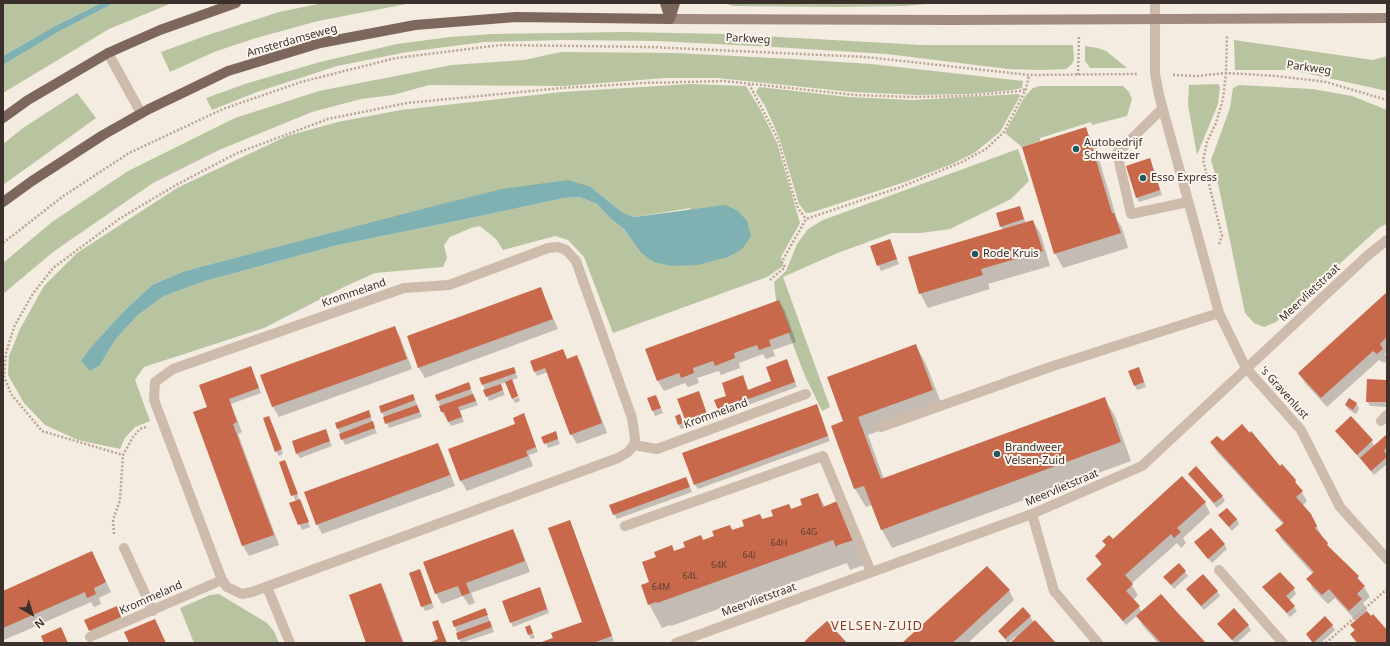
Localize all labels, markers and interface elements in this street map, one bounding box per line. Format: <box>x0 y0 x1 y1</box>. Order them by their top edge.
street label: Amsterdamseweg <box>245 22 339 60</box>
street label: Parkweg <box>725 31 771 47</box>
street label: Parkweg <box>1286 58 1332 78</box>
place label: Autobedrijf Schweitzer <box>1084 136 1142 162</box>
marker: Autobedrijf Schweitzer <box>1071 144 1081 154</box>
place label: Esso Express <box>1151 171 1217 185</box>
marker: Esso Express <box>1138 173 1148 183</box>
place label: Rode Kruis <box>983 247 1039 261</box>
marker: Rode Kruis <box>970 249 980 259</box>
street label: Meervlietstraat <box>1277 261 1343 325</box>
street label: Krommeland <box>320 276 388 310</box>
street label: 's Gravenlust <box>1257 364 1311 422</box>
street label: Krommeland <box>682 396 750 432</box>
place label: Brandweer Velsen-Zuid <box>1005 441 1065 467</box>
marker: Brandweer Velsen-Zuid <box>992 449 1002 459</box>
street label: Meervlietstraat <box>1023 467 1101 509</box>
house number: 64G <box>801 527 817 537</box>
house number: 64H <box>771 538 787 548</box>
house number: 64J <box>743 550 755 560</box>
house number: 64K <box>711 560 727 570</box>
house number: 64L <box>682 571 698 581</box>
street label: Krommeland <box>118 578 184 618</box>
street label: Meervlietstraat <box>720 580 798 620</box>
house number: 64M <box>652 582 670 592</box>
north arrow <box>12 594 52 634</box>
text: N <box>32 615 48 632</box>
district label: VELSEN-ZUID <box>831 618 923 634</box>

